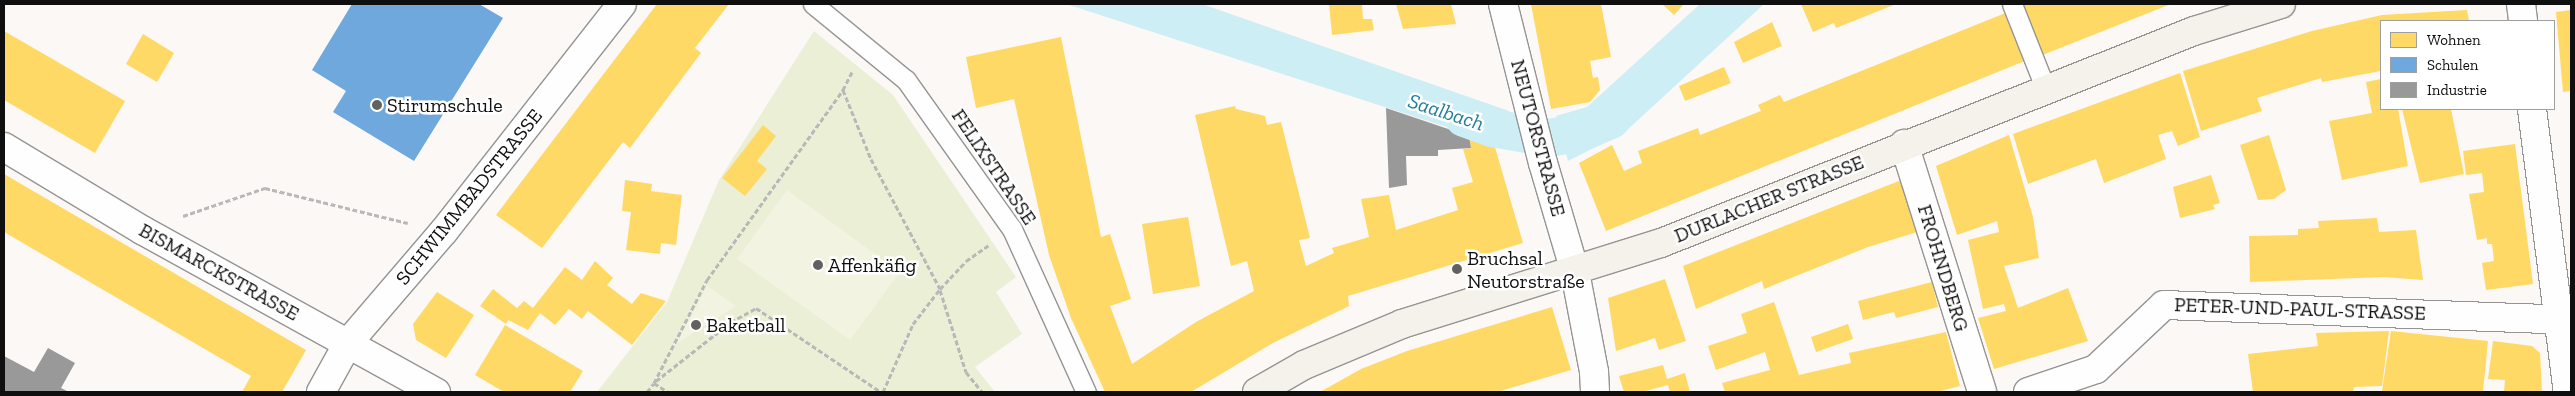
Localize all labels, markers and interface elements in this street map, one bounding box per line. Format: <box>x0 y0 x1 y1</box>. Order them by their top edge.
legend <box>2380 20 2555 110</box>
text: Wohnen <box>2427 31 2481 49</box>
text: Schulen <box>2427 56 2478 74</box>
street label: NEUTORSTRASSE <box>1506 57 1570 219</box>
text: Industrie <box>2427 81 2487 99</box>
water label: Saalbach <box>1405 88 1487 136</box>
place label: Stirumschule <box>387 93 503 117</box>
marker: Stirumschule <box>371 99 383 111</box>
street label: SCHWIMMBADSTRASSE <box>391 104 547 290</box>
street label: FELIXSTRASSE <box>946 105 1042 229</box>
street label: DURLACHER STRASSE <box>1671 150 1867 248</box>
street label: FROHNDBERG <box>1912 202 1974 334</box>
street label: BISMARCKSTRASSE <box>135 218 303 326</box>
place label: Bruchsal Neutorstraße <box>1467 246 1585 293</box>
place label: Affenkäfig <box>828 253 916 277</box>
marker: Affenkäfig <box>812 259 824 271</box>
marker: Bruchsal Neutorstraße <box>1451 263 1463 275</box>
street label: PETER-UND-PAUL-STRASSE <box>2174 293 2426 325</box>
place label: Baketball <box>706 313 786 337</box>
marker: Baketball <box>690 319 702 331</box>

